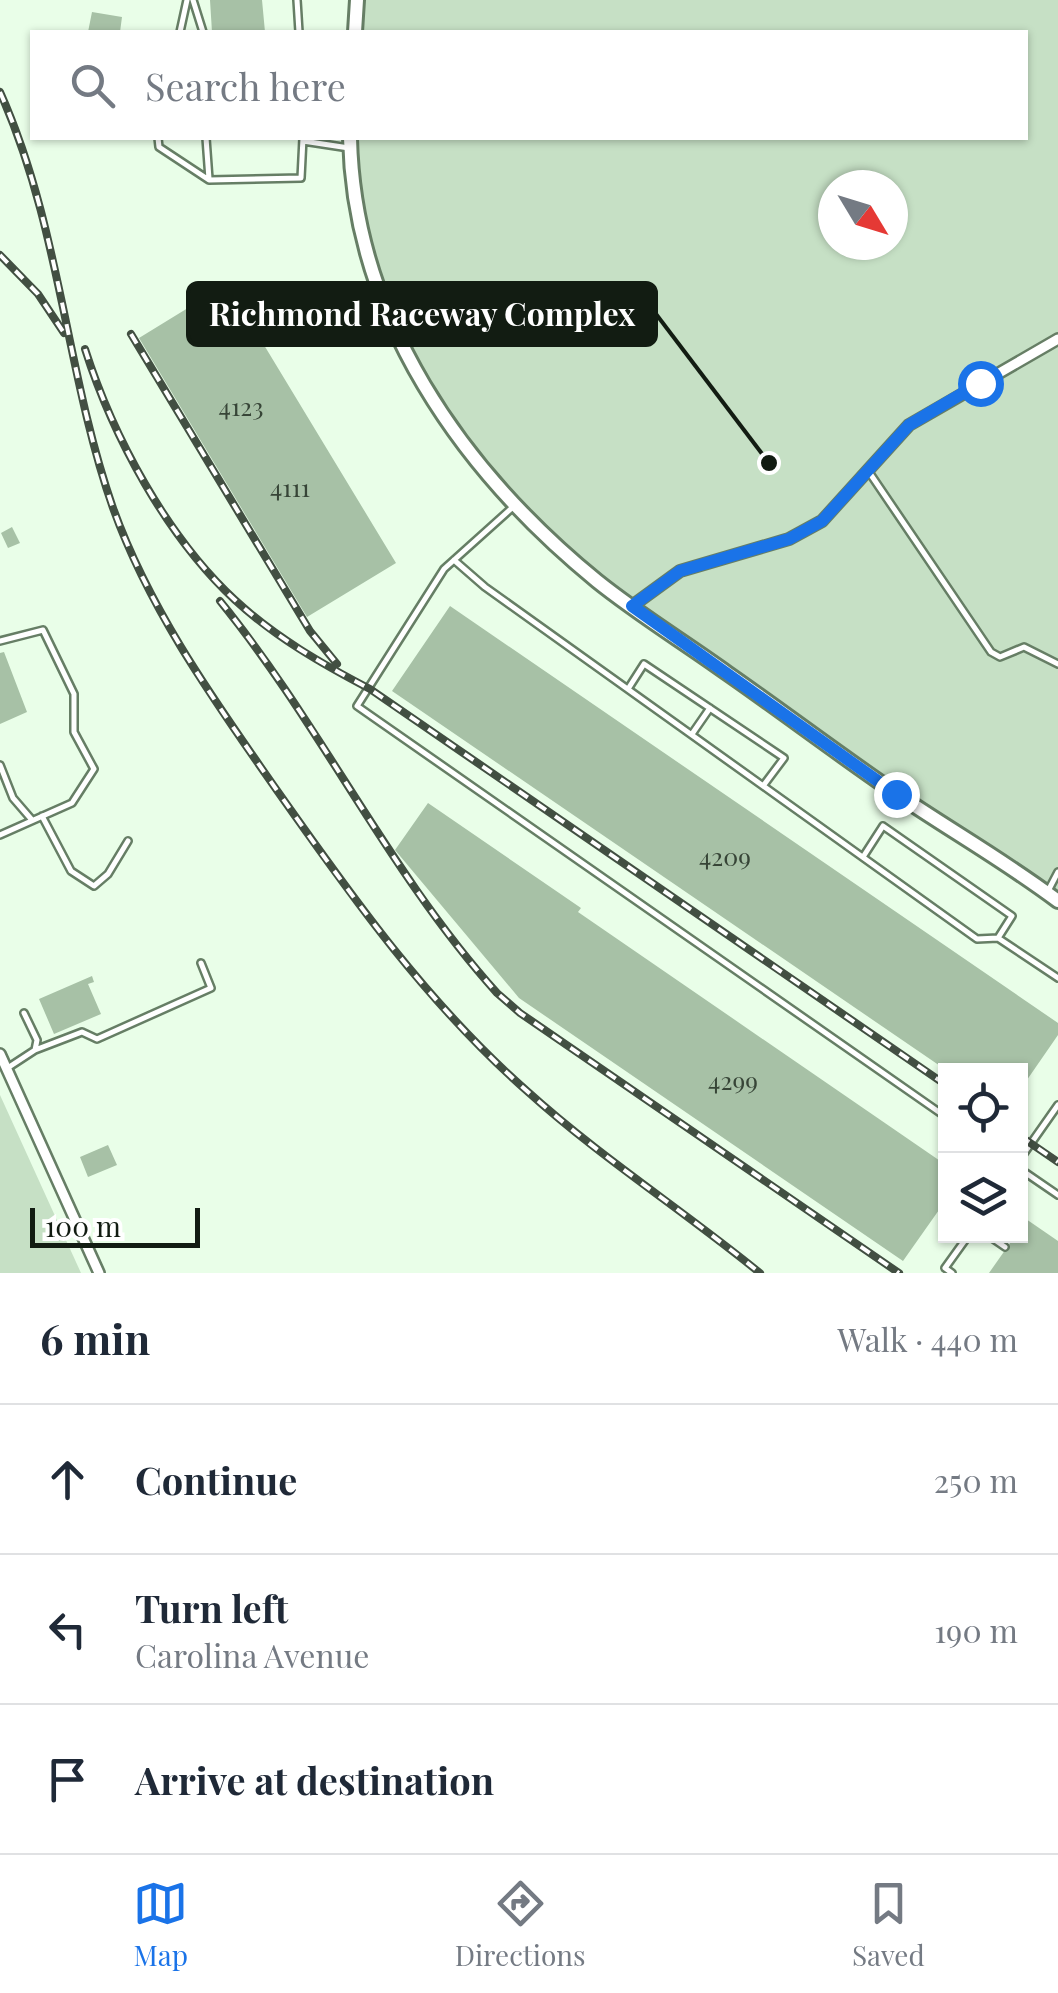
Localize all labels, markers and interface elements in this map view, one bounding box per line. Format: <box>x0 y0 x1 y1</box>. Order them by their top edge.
search box <box>30 30 1028 140</box>
icon: search <box>65 58 120 113</box>
text: Search here <box>145 60 346 111</box>
north arrow <box>818 170 908 260</box>
callout: Richmond Raceway Complex <box>188 283 656 345</box>
text: Richmond Raceway Complex <box>209 291 636 334</box>
route start <box>958 361 1004 407</box>
house number: 4123 <box>219 389 263 422</box>
house number: 4111 <box>270 470 310 503</box>
route end <box>874 772 920 818</box>
house number: 4209 <box>699 839 751 872</box>
house number: 4299 <box>708 1063 758 1096</box>
map controls <box>938 1063 1028 1243</box>
button: locate <box>938 1063 1028 1153</box>
button: layers <box>938 1153 1028 1243</box>
scale bar <box>30 1203 200 1248</box>
text: 100 m <box>45 1207 121 1244</box>
text: 6 min <box>40 1310 150 1366</box>
text: Walk · 440 m <box>837 1317 1018 1360</box>
icon: ahead <box>40 1452 95 1507</box>
text: Continue <box>135 1454 297 1505</box>
text: 250 m <box>934 1458 1018 1501</box>
text: Turn left <box>135 1582 288 1633</box>
icon: left <box>40 1602 95 1657</box>
text: 190 m <box>934 1608 1018 1651</box>
text: Carolina Avenue <box>135 1633 369 1676</box>
icon: arrive <box>40 1752 95 1807</box>
text: Arrive at destination <box>135 1754 494 1805</box>
tab: Map <box>133 1876 188 1973</box>
tab: Directions <box>455 1876 586 1973</box>
tab: Saved <box>852 1876 925 1973</box>

